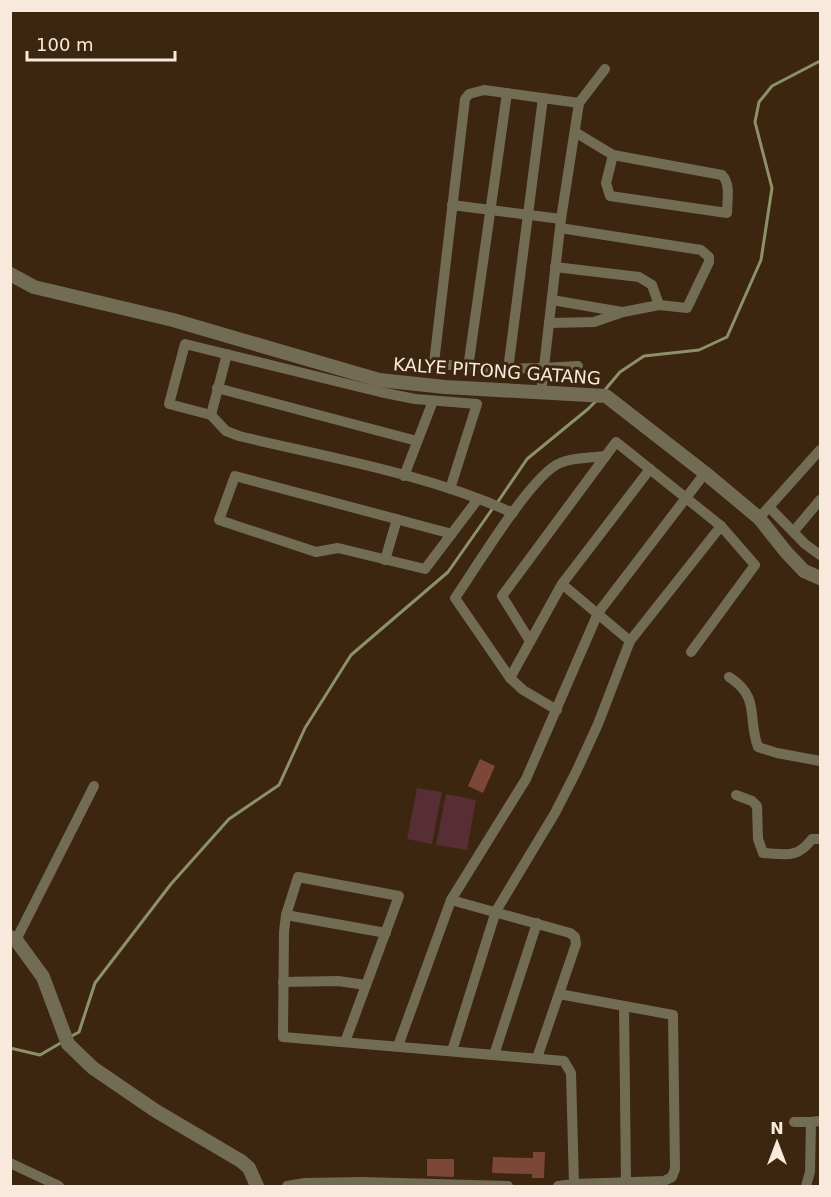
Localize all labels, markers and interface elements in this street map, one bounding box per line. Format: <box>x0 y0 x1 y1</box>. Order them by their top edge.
scale bar <box>27 24 176 62</box>
text: 100 m <box>36 34 94 55</box>
street label: KALYE PITONG GATANG <box>392 353 602 389</box>
north arrow <box>747 1113 807 1173</box>
text: N <box>770 1119 784 1138</box>

